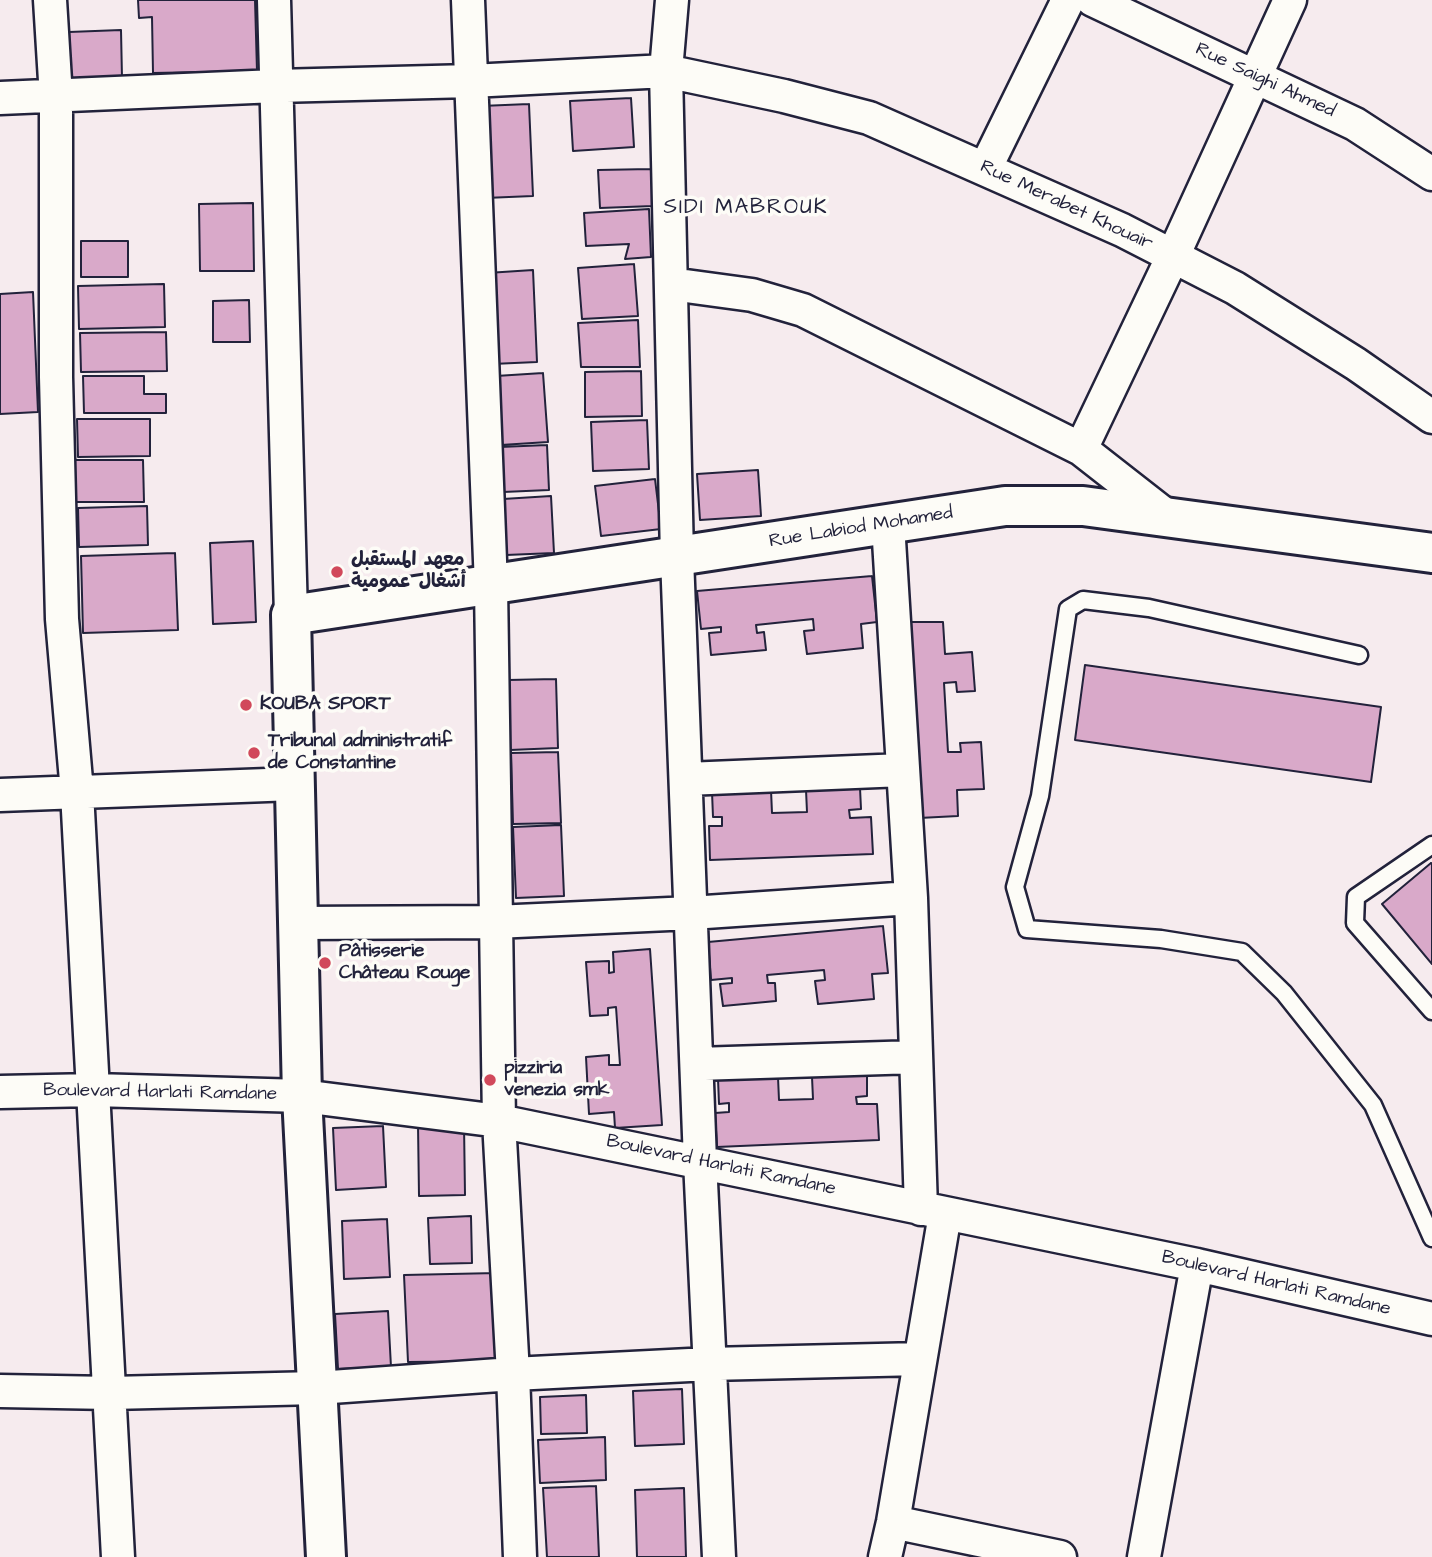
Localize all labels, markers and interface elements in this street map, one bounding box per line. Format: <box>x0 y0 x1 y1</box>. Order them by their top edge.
street label: Rue Saighi Ahmed <box>1191 39 1339 123</box>
street label: Rue Merabet Khouair <box>976 156 1156 256</box>
district label: SIDI MABROUK <box>665 196 827 222</box>
street label: Rue Labiod Mohamed <box>767 502 955 554</box>
place label: معهد المستقبل أشغال عمومية <box>351 550 466 594</box>
marker: معهد المستقبل أشغال عمومية <box>329 564 345 580</box>
place label: KOUBA SPORT <box>260 694 391 716</box>
marker: KOUBA SPORT <box>238 697 254 713</box>
place label: Tribunal administratif de Constantine <box>268 731 452 775</box>
marker: Tribunal administratif de Constantine <box>246 745 262 761</box>
place label: Pâtisserie Château Rouge <box>339 941 470 985</box>
marker: Pâtisserie Château Rouge <box>317 955 333 971</box>
place label: pizziria venezia smk <box>504 1058 609 1102</box>
marker: pizziria venezia smk <box>482 1072 498 1088</box>
street label: Boulevard Harlati Ramdane <box>43 1080 277 1106</box>
street label: Boulevard Harlati Ramdane <box>604 1131 838 1201</box>
street label: Boulevard Harlati Ramdane <box>1159 1247 1393 1321</box>

